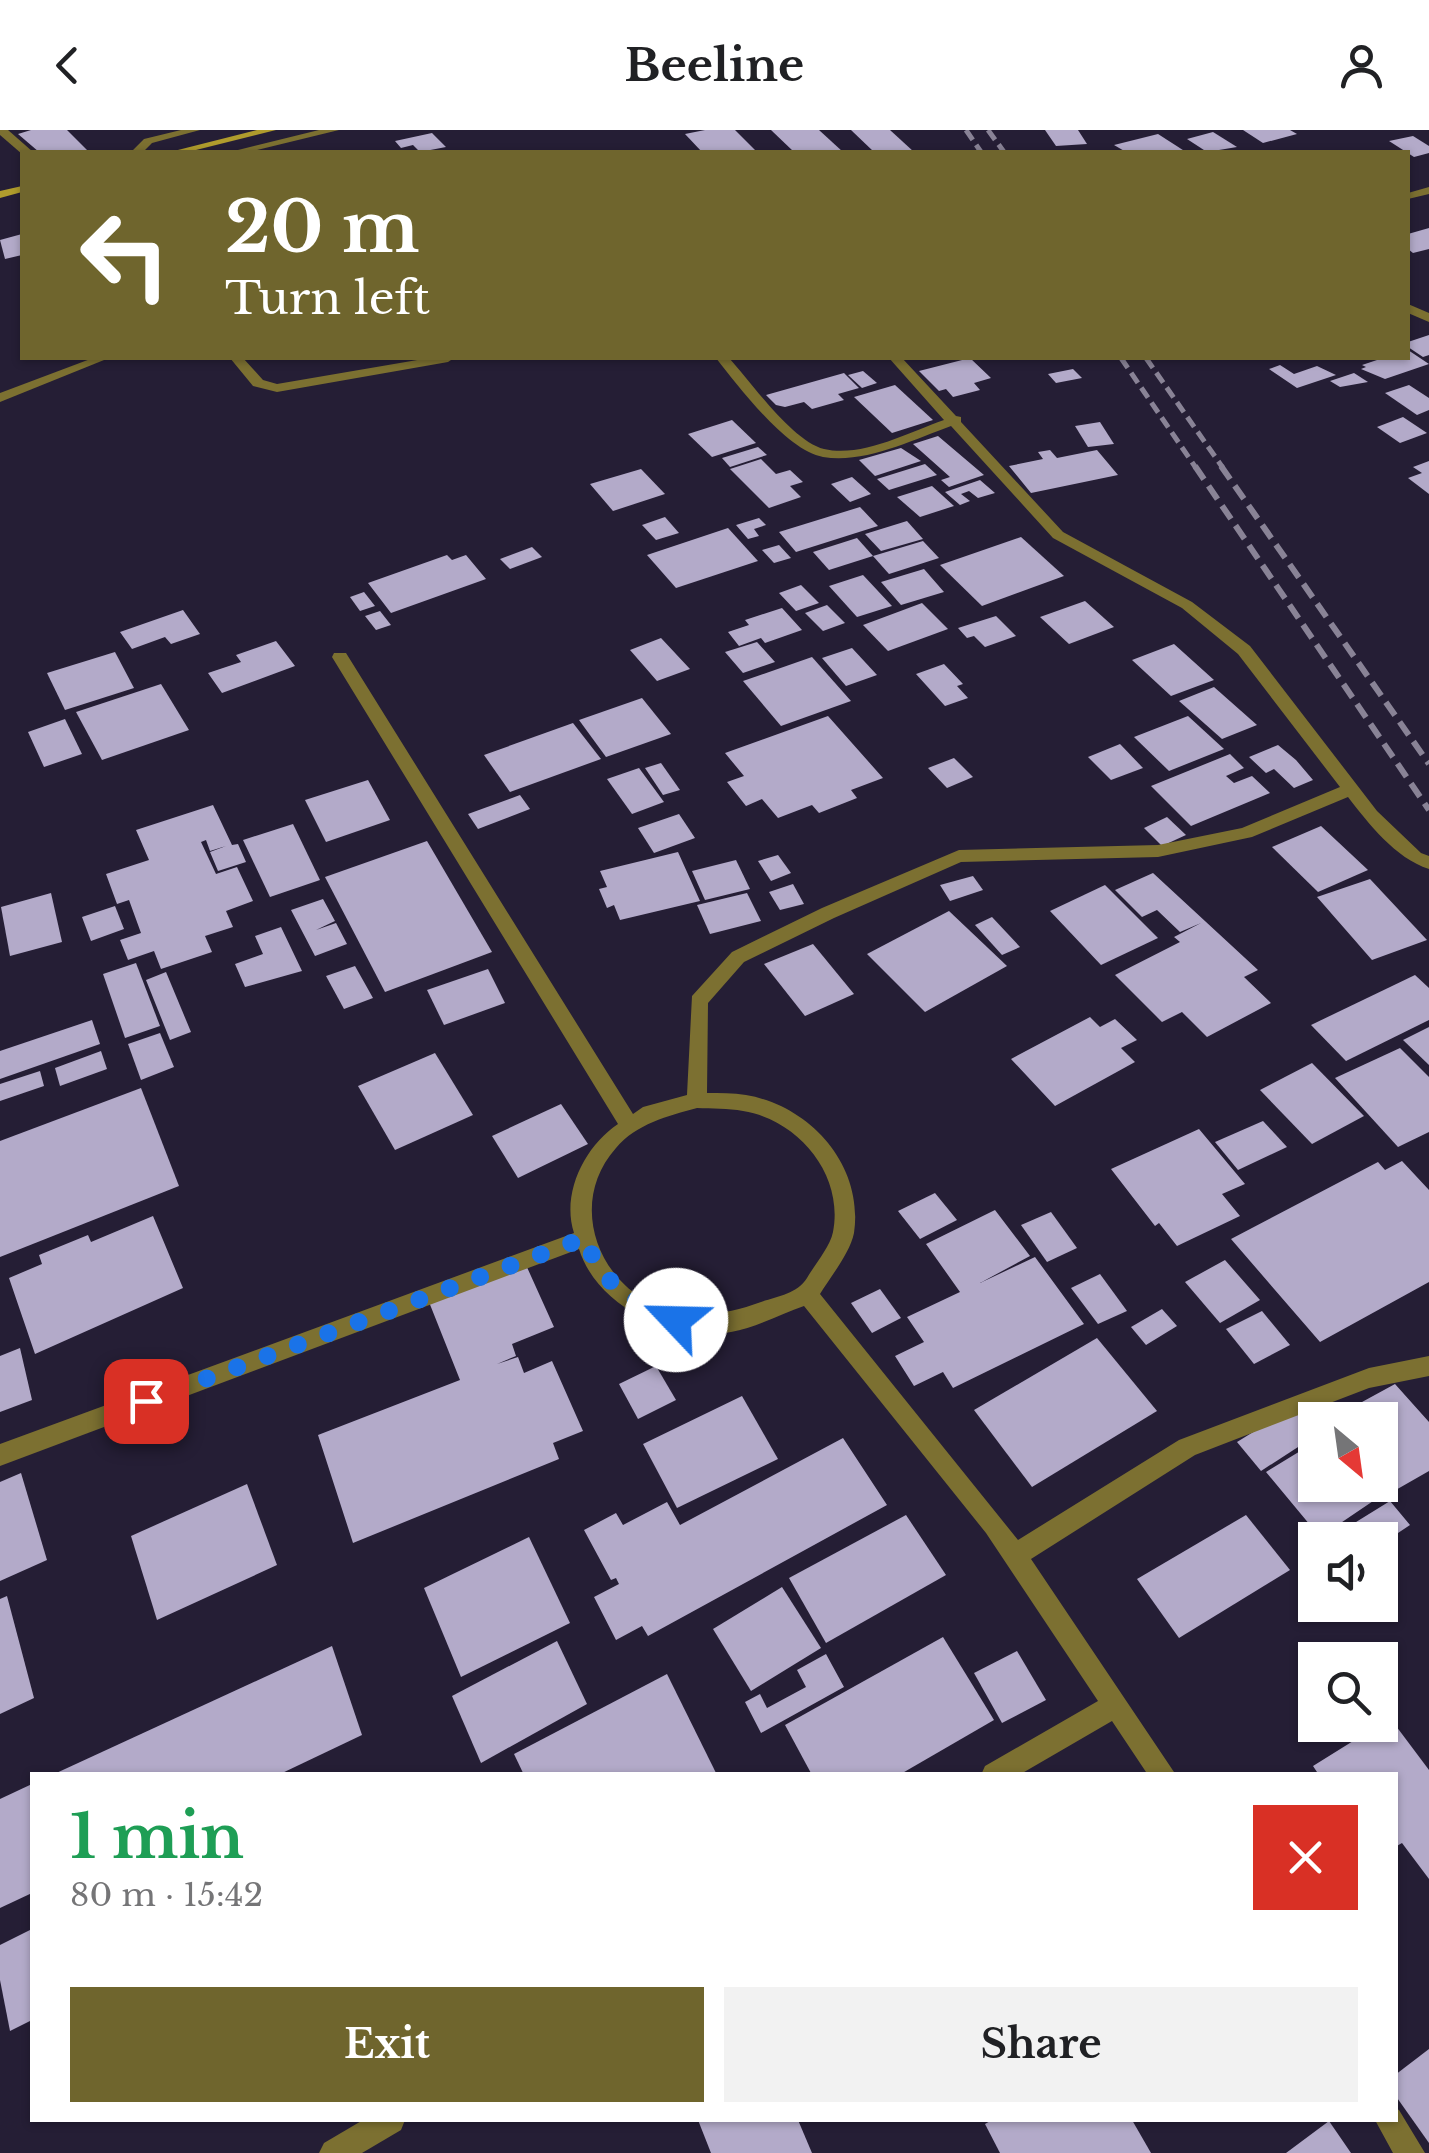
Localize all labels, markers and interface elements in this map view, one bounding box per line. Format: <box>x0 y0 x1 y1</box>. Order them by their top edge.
text: Beeline <box>625 37 804 93</box>
icon: back <box>40 38 95 93</box>
icon: person <box>1334 38 1389 93</box>
text: 20 m <box>225 184 419 271</box>
icon: left <box>60 190 190 320</box>
text: Turn left <box>225 270 430 326</box>
position arrow <box>624 1268 728 1372</box>
pin <box>104 1359 189 1444</box>
icon: arrive <box>119 1374 174 1429</box>
north arrow <box>1298 1402 1398 1502</box>
map controls <box>1298 1402 1398 1742</box>
button: sound <box>1298 1522 1398 1622</box>
button: search <box>1298 1642 1398 1742</box>
text: 1 min <box>70 1800 244 1874</box>
button: close <box>1253 1805 1358 1910</box>
text: 80 m · 15:42 <box>70 1875 263 1915</box>
button: Exit <box>70 1987 704 2102</box>
button: Share <box>724 1987 1358 2102</box>

